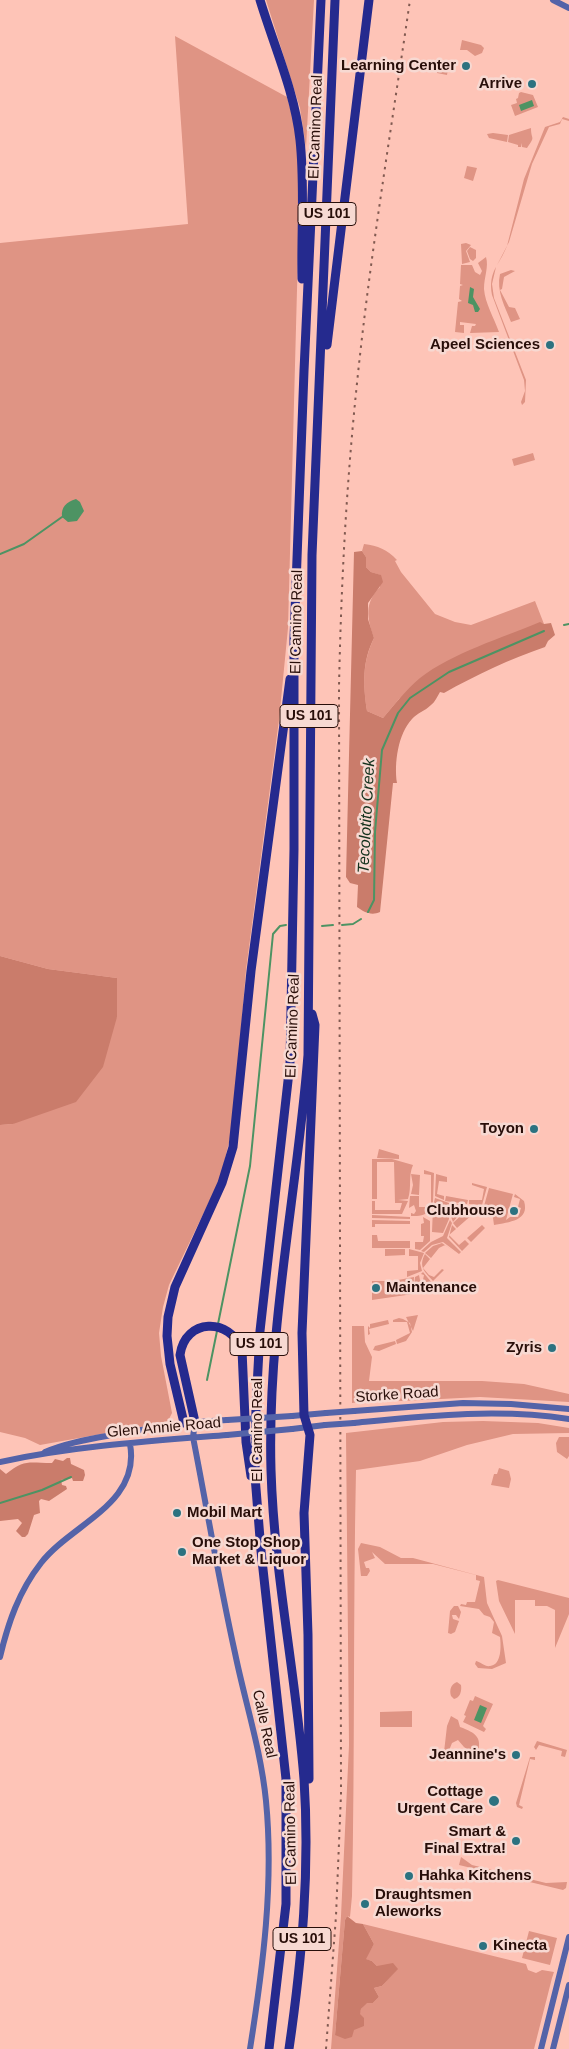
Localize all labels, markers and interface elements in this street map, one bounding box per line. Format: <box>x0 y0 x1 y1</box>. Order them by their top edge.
place label: Learning Center <box>341 57 456 75</box>
marker: Learning Center <box>460 60 472 72</box>
street label: El Camino Real <box>305 75 327 179</box>
place label: Arrive <box>479 75 522 93</box>
marker: Arrive <box>526 78 538 90</box>
road number: US 101 <box>298 202 356 225</box>
place label: Apeel Sciences <box>430 336 540 354</box>
marker: Apeel Sciences <box>544 339 556 351</box>
street label: El Camino Real <box>287 570 307 674</box>
road number: US 101 <box>280 704 338 728</box>
water label: Tecolotito Creek <box>354 758 380 874</box>
street label: El Camino Real <box>282 974 304 1078</box>
place label: Toyon <box>480 1120 524 1138</box>
marker: Toyon <box>528 1123 540 1135</box>
place label: Clubhouse <box>427 1202 504 1220</box>
marker: Clubhouse <box>508 1205 520 1217</box>
place label: Maintenance <box>386 1279 477 1297</box>
marker: Maintenance <box>370 1282 382 1294</box>
road number: US 101 <box>230 1332 288 1356</box>
place label: Zyris <box>506 1339 542 1357</box>
marker: Zyris <box>546 1342 558 1354</box>
street label: El Camino Real <box>249 1378 267 1482</box>
street label: Storke Road <box>355 1383 439 1407</box>
street label: Glen Annie Road <box>106 1414 222 1442</box>
place label: Mobil Mart <box>187 1504 262 1522</box>
marker: Mobil Mart <box>171 1507 183 1519</box>
place label: One Stop Shop Market & Liquor <box>192 1534 306 1569</box>
marker: One Stop Shop Market & Liquor <box>176 1546 188 1558</box>
street label: Calle Real <box>248 1688 280 1760</box>
place label: Jeannine's <box>429 1746 506 1764</box>
marker: Jeannine's <box>510 1749 522 1761</box>
street label: El Camino Real <box>281 1781 301 1885</box>
place label: Cottage Urgent Care <box>397 1783 483 1818</box>
marker: Cottage Urgent Care <box>487 1794 501 1808</box>
place label: Smart & Final Extra! <box>424 1823 506 1858</box>
marker: Smart & Final Extra! <box>510 1835 522 1847</box>
place label: Hahka Kitchens <box>419 1867 532 1885</box>
marker: Hahka Kitchens <box>403 1870 415 1882</box>
place label: Draughtsmen Aleworks <box>375 1886 472 1921</box>
marker: Draughtsmen Aleworks <box>359 1898 371 1910</box>
road number: US 101 <box>273 1928 331 1950</box>
place label: Kinecta <box>493 1937 547 1955</box>
marker: Kinecta <box>477 1940 489 1952</box>

